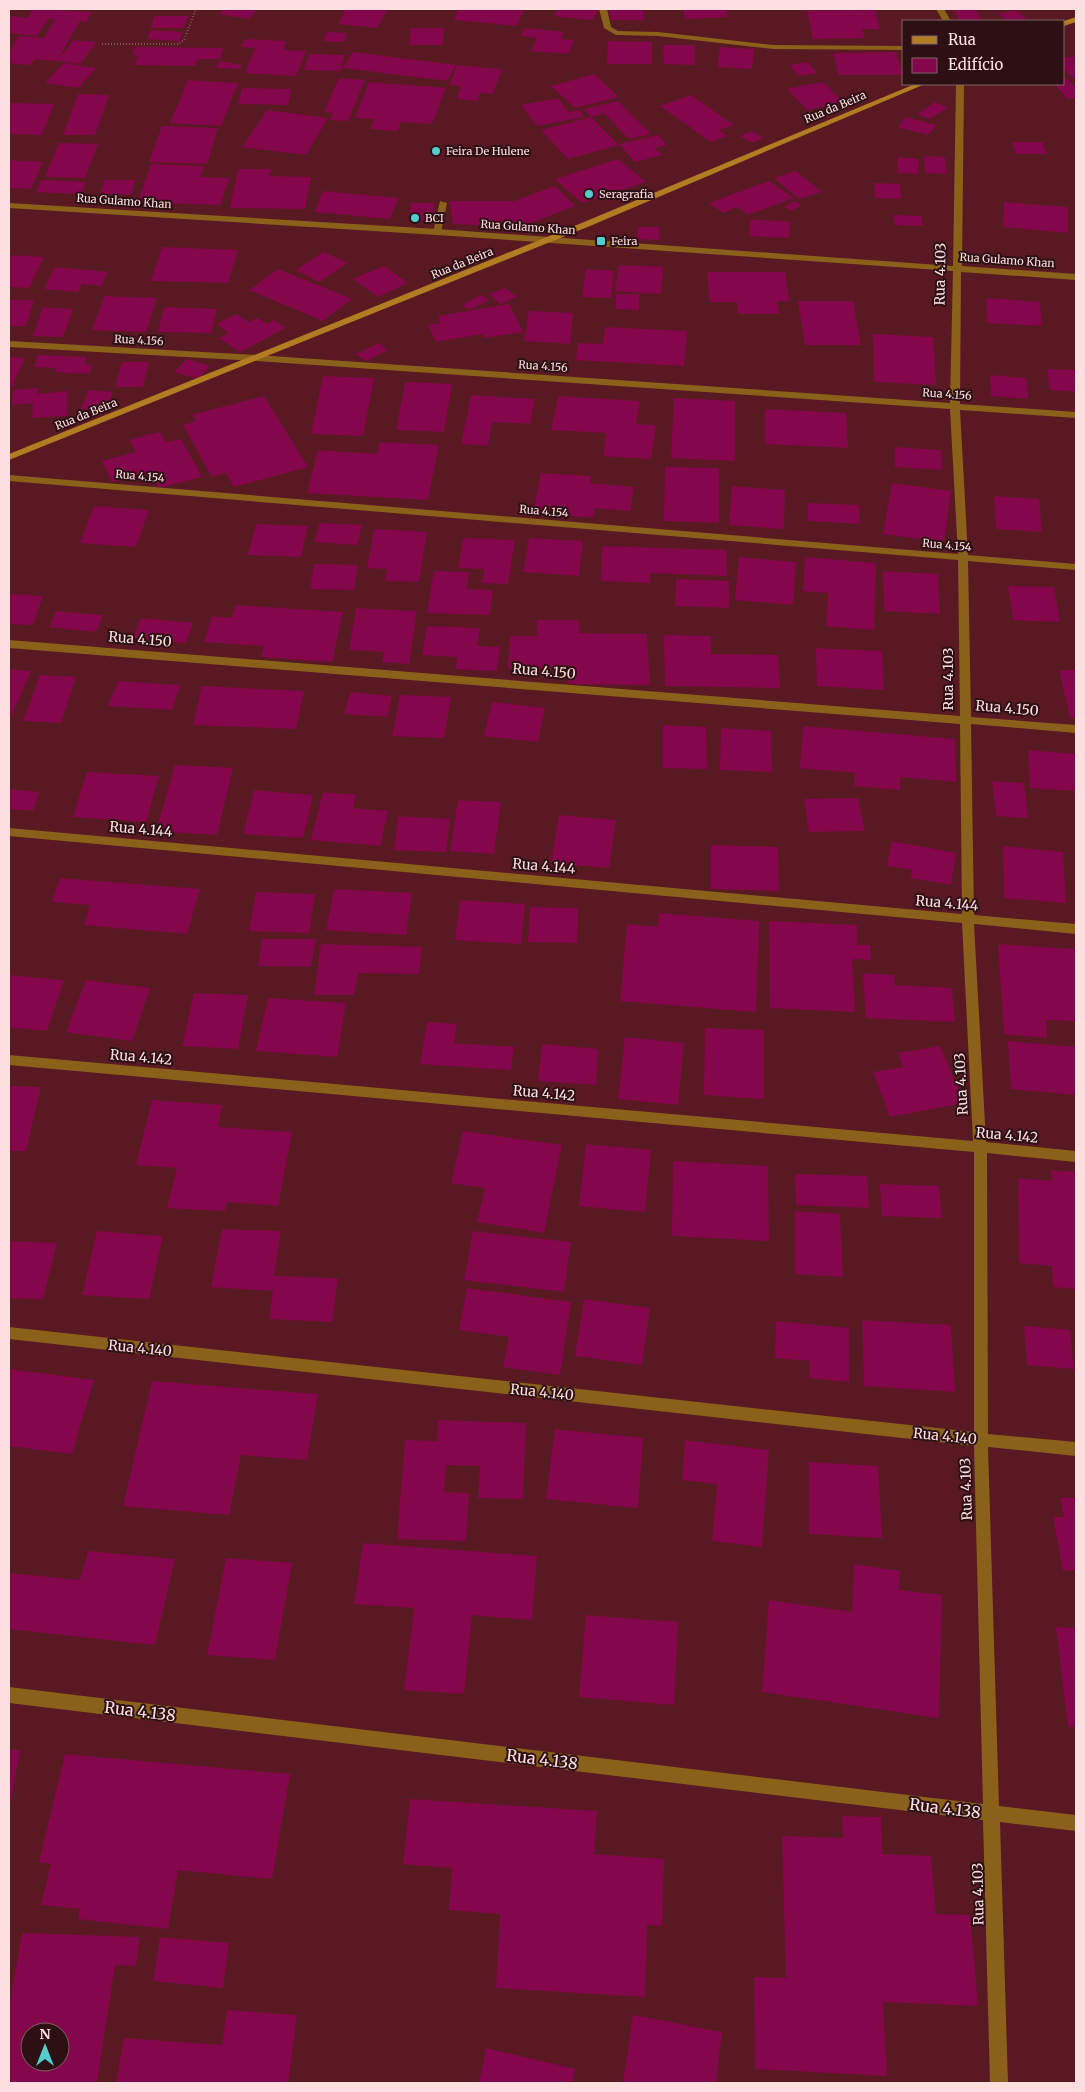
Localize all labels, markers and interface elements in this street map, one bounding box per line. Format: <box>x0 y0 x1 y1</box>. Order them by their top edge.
legend <box>902 20 1065 85</box>
text: Rua <box>948 30 976 49</box>
text: Edifício <box>948 55 1004 74</box>
street label: Rua da Beira <box>802 88 868 126</box>
place label: Feira De Hulene <box>446 144 530 158</box>
marker: Feira De Hulene <box>430 145 442 157</box>
place label: Seragrafia <box>599 187 654 201</box>
marker: Seragrafia <box>583 188 595 200</box>
street label: Rua Gulamo Khan <box>76 191 173 211</box>
place label: BCI <box>425 211 444 225</box>
marker: BCI <box>409 212 421 224</box>
street label: Rua Gulamo Khan <box>480 217 577 237</box>
place label: Feira <box>611 234 637 248</box>
marker: Feira <box>595 235 607 247</box>
street label: Rua 4.103 <box>930 242 950 306</box>
street label: Rua da Beira <box>429 244 495 282</box>
street label: Rua Gulamo Khan <box>959 250 1056 270</box>
street label: Rua 4.156 <box>114 332 164 348</box>
street label: Rua 4.156 <box>518 357 569 375</box>
street label: Rua 4.156 <box>922 385 973 403</box>
street label: Rua da Beira <box>53 395 119 433</box>
street label: Rua 4.154 <box>115 467 166 485</box>
street label: Rua 4.154 <box>519 502 570 520</box>
street label: Rua 4.154 <box>922 536 973 554</box>
street label: Rua 4.150 <box>108 627 172 651</box>
street label: Rua 4.103 <box>939 648 957 710</box>
street label: Rua 4.150 <box>512 659 576 683</box>
street label: Rua 4.150 <box>975 696 1039 720</box>
street label: Rua 4.144 <box>109 817 174 841</box>
street label: Rua 4.144 <box>512 854 577 878</box>
street label: Rua 4.144 <box>915 891 980 915</box>
street label: Rua 4.142 <box>109 1045 173 1069</box>
street label: Rua 4.103 <box>950 1052 972 1116</box>
street label: Rua 4.142 <box>512 1081 576 1105</box>
street label: Rua 4.142 <box>975 1123 1039 1147</box>
street label: Rua 4.140 <box>107 1336 173 1360</box>
street label: Rua 4.140 <box>509 1380 575 1404</box>
street label: Rua 4.140 <box>912 1424 978 1448</box>
street label: Rua 4.103 <box>956 1457 976 1521</box>
street label: Rua 4.138 <box>103 1697 177 1725</box>
street label: Rua 4.138 <box>505 1745 579 1773</box>
street label: Rua 4.138 <box>908 1794 982 1822</box>
street label: Rua 4.103 <box>968 1862 988 1926</box>
north arrow <box>20 2022 70 2072</box>
text: N <box>39 2025 51 2043</box>

